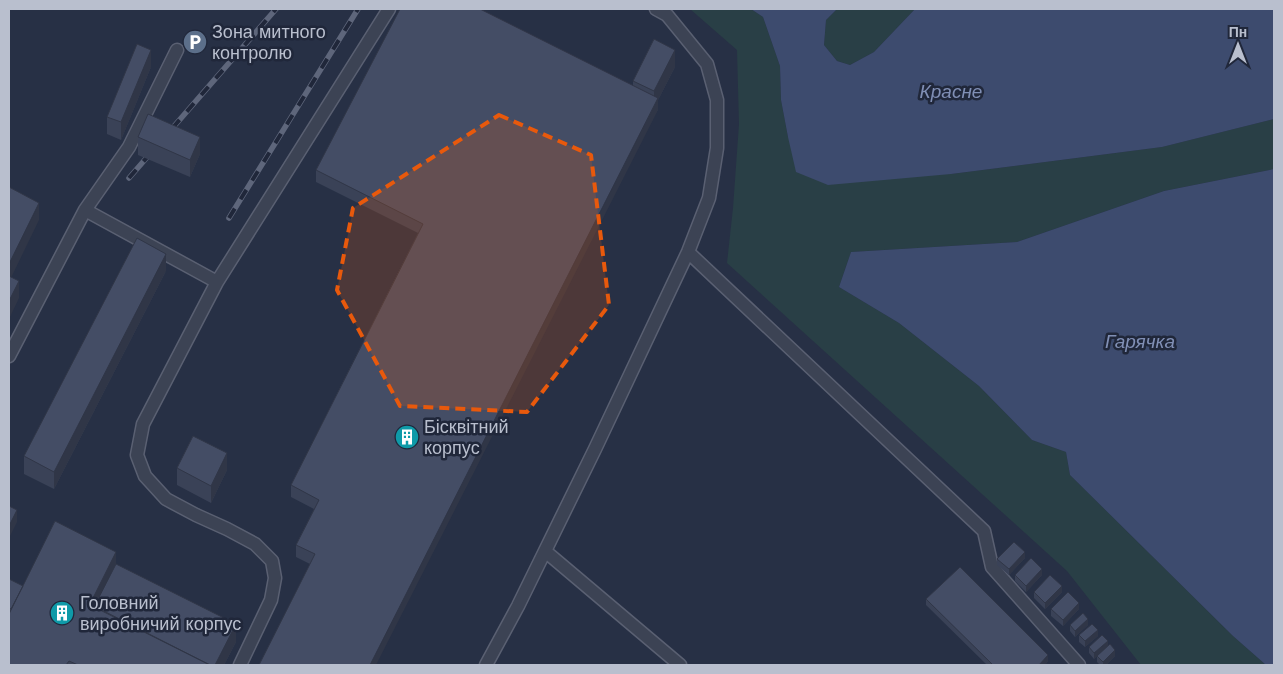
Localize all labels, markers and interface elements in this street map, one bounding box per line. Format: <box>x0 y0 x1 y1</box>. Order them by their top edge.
north arrow <box>1213 20 1263 70</box>
place label: Зона митного контролю <box>212 21 326 63</box>
text: Пн <box>1229 24 1247 40</box>
parking icon: Зона митного контролю <box>182 29 208 55</box>
water label: Красне <box>920 80 982 103</box>
water label: Гарячка <box>1105 330 1175 353</box>
place label: Бісквітний корпус <box>424 416 509 458</box>
building icon: Бісквітний корпус <box>394 424 420 450</box>
place label: Головний виробничий корпус <box>80 592 241 634</box>
building icon: Головний виробничий корпус <box>49 600 75 626</box>

